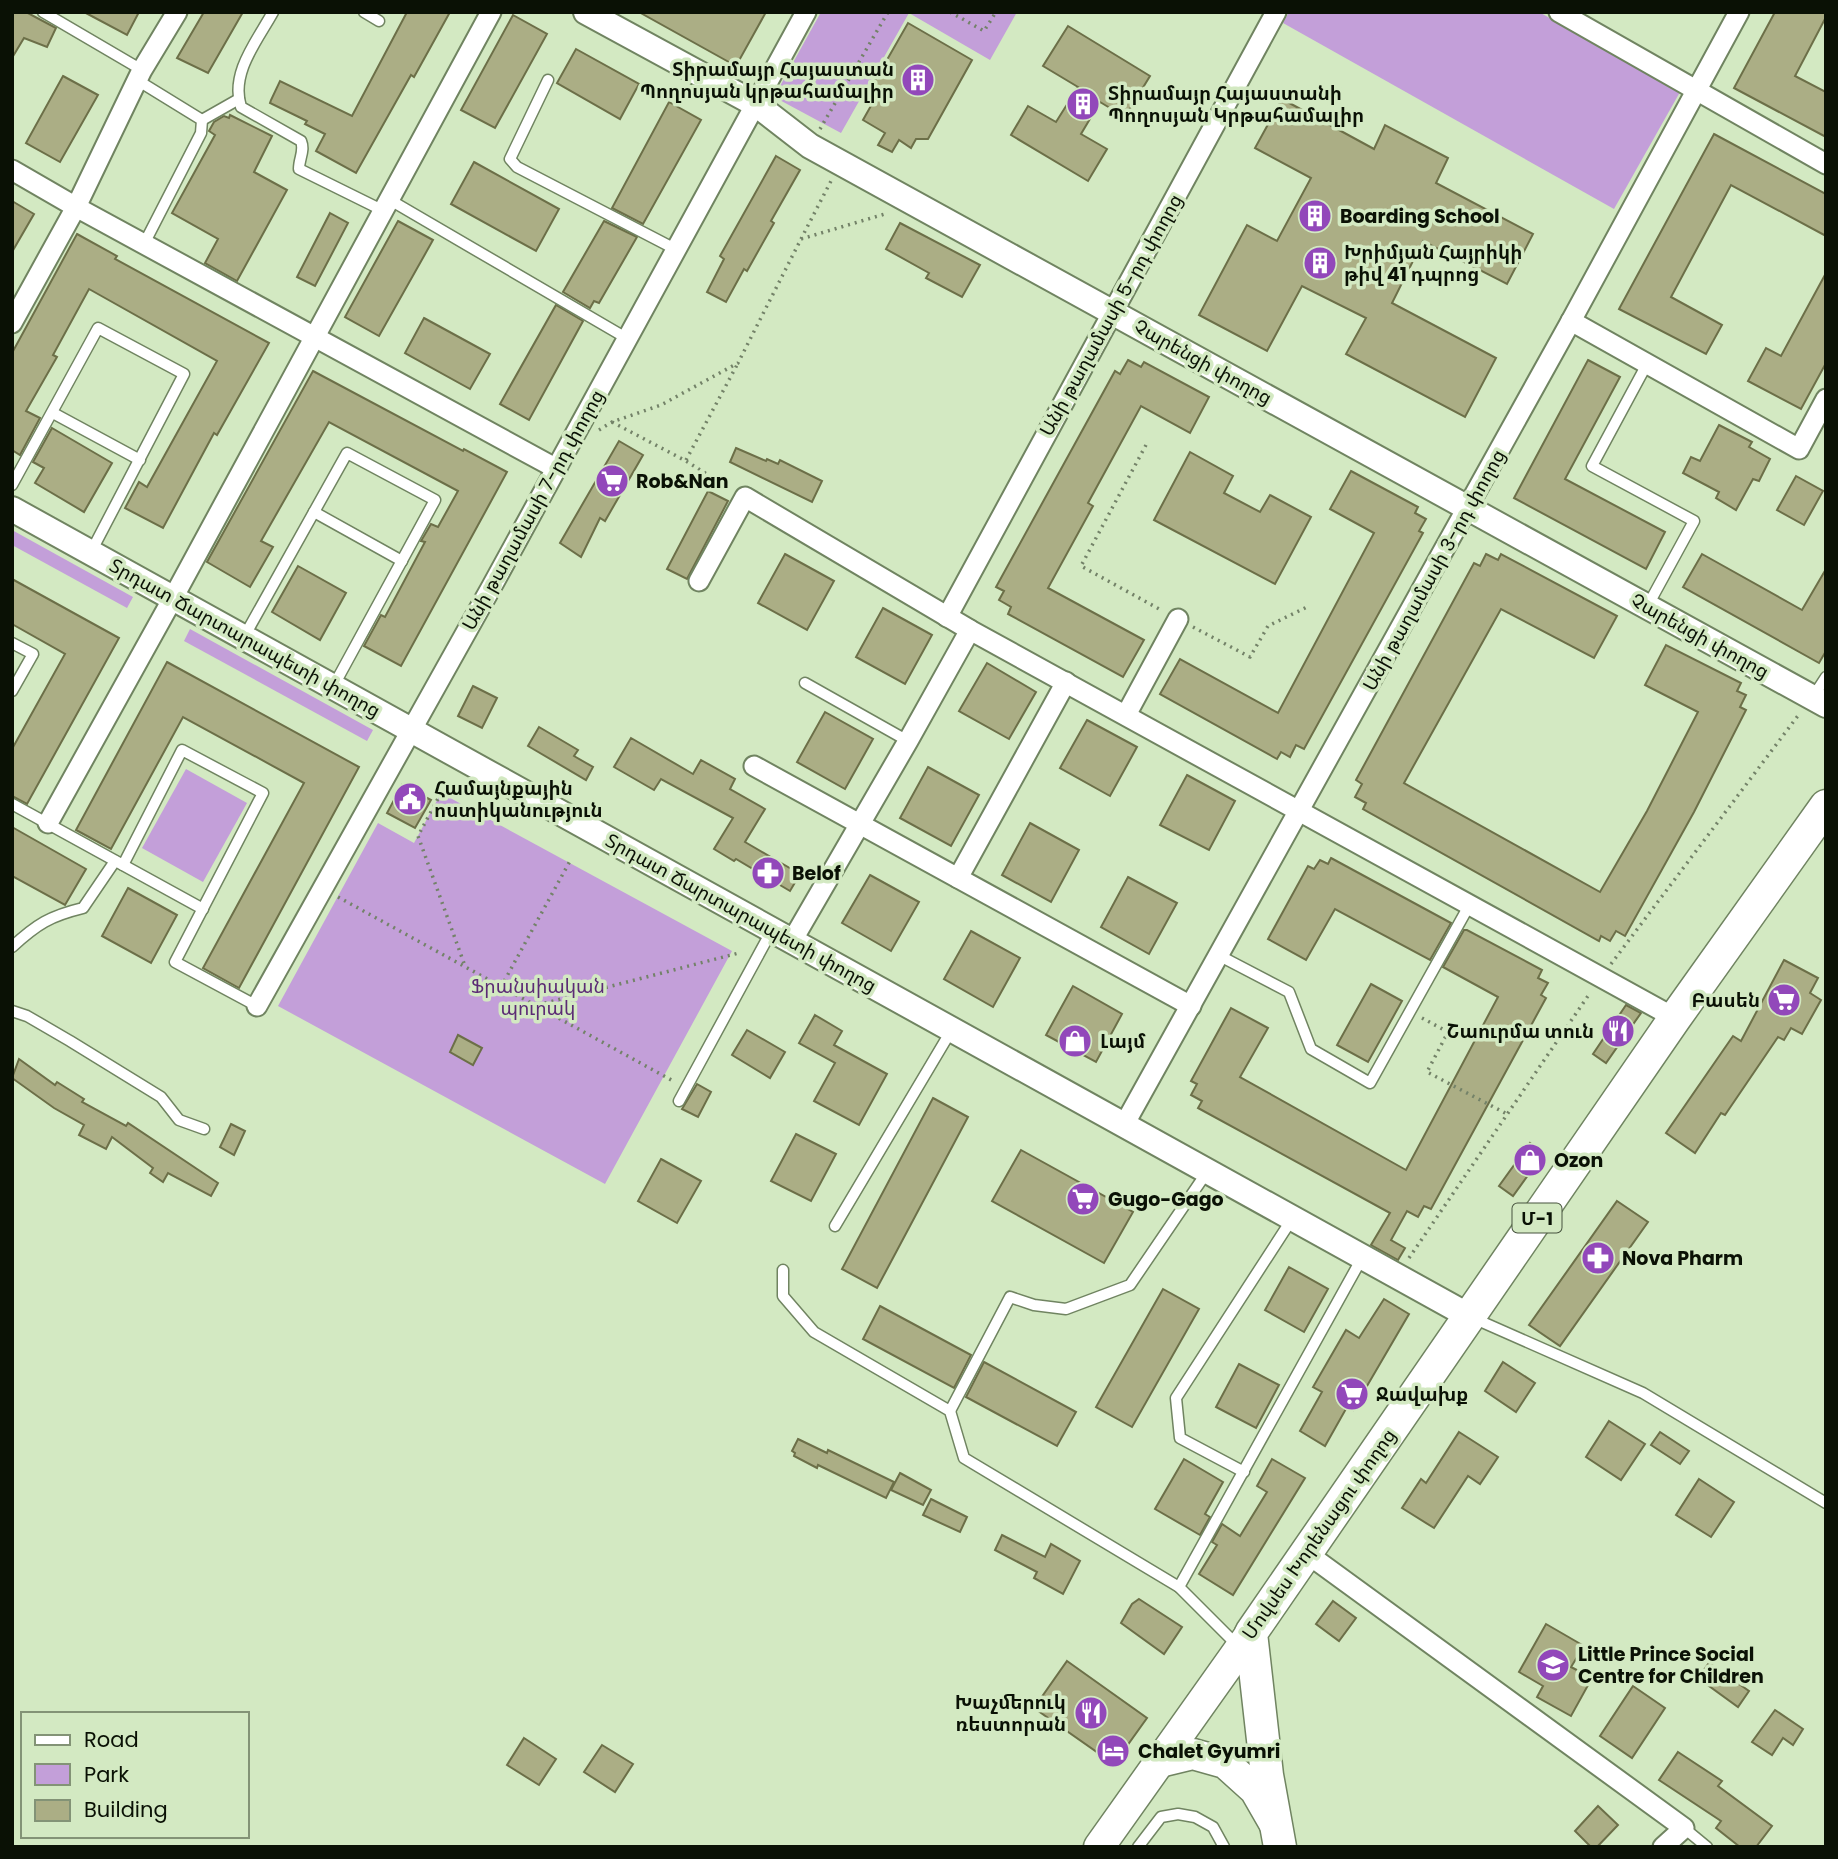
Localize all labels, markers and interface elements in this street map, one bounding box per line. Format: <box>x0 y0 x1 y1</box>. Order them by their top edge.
place label: Տիրամայր Հայաստան Պողոսյան կրթահամալիր <box>640 56 894 105</box>
building icon: Տիրամայր Հայաստան Պողոսյան կրթահամալիր <box>899 61 937 99</box>
place label: Տիրամայր Հայաստանի Պողոսյան Կրթահամալիր <box>1108 80 1364 129</box>
building icon: Տիրամայր Հայաստանի Պողոսյան Կրթահամալիր <box>1064 85 1102 123</box>
street label: Անի թաղամասի 5-րդ փողոց <box>1033 189 1189 441</box>
building icon: Boarding School <box>1296 197 1334 235</box>
place label: Boarding School <box>1340 203 1500 230</box>
place label: Խրիմյան Հայրիկի թիվ 41 դպրոց <box>1344 239 1522 288</box>
building icon: Խրիմյան Հայրիկի թիվ 41 դպրոց <box>1301 244 1339 282</box>
street label: Չարենցի փողոց <box>1129 313 1277 411</box>
street label: Անի թաղամասի 7-րդ փողոց <box>455 385 611 635</box>
street label: Անի թաղամասի 3-րդ փողոց <box>1356 444 1512 696</box>
supermarket icon: Rob&Nan <box>593 462 631 500</box>
place label: Rob&Nan <box>636 468 729 495</box>
street label: Տրդատ Ճարտարապետի փողոց <box>105 552 385 724</box>
street label: Չարենցի փողոց <box>1626 587 1774 685</box>
place label: Համայնքային ոստիկանություն <box>434 775 603 824</box>
public building icon: Համայնքային ոստիկանություն <box>391 780 429 818</box>
street label: Տրդատ Ճարտարապետի փողոց <box>601 827 881 999</box>
pharmacy icon: Belof <box>749 854 787 892</box>
place label: Belof <box>792 860 841 887</box>
park label: Ֆրանսիական պուրակ <box>471 973 605 1022</box>
supermarket icon: Բասեն <box>1765 981 1803 1019</box>
place label: Բասեն <box>1691 987 1760 1014</box>
restaurant icon: Շաուրմա տուն <box>1599 1012 1637 1050</box>
place label: Շաուրմա տուն <box>1447 1018 1594 1045</box>
shop icon: Լայմ <box>1056 1022 1094 1060</box>
place label: Լայմ <box>1100 1028 1146 1055</box>
shop icon: Ozon <box>1511 1141 1549 1179</box>
place label: Ozon <box>1554 1147 1603 1174</box>
supermarket icon: Gugo-Gago <box>1064 1180 1102 1218</box>
place label: Gugo-Gago <box>1108 1186 1224 1213</box>
road number: Մ-1 <box>1512 1204 1562 1232</box>
pharmacy icon: Nova Pharm <box>1579 1239 1617 1277</box>
place label: Nova Pharm <box>1622 1245 1743 1272</box>
supermarket icon: Ջավախք <box>1333 1375 1371 1413</box>
place label: Ջավախք <box>1376 1381 1468 1408</box>
street label: Մովսես Խորենացու փողոց <box>1236 1423 1402 1645</box>
place label: Little Prince Social Centre for Children <box>1578 1641 1764 1690</box>
school or university icon: Little Prince Social Centre for Children <box>1534 1646 1572 1684</box>
place label: Խաչմերուկ ռեստորան <box>955 1689 1066 1738</box>
restaurant icon: Խաչմերուկ ռեստորան <box>1072 1694 1110 1732</box>
legend <box>21 1712 248 1838</box>
text: Road <box>84 1725 139 1754</box>
hotel icon: Chalet Gyumri <box>1094 1732 1132 1770</box>
place label: Chalet Gyumri <box>1138 1738 1280 1765</box>
text: Park <box>84 1760 129 1789</box>
text: Building <box>84 1795 168 1824</box>

